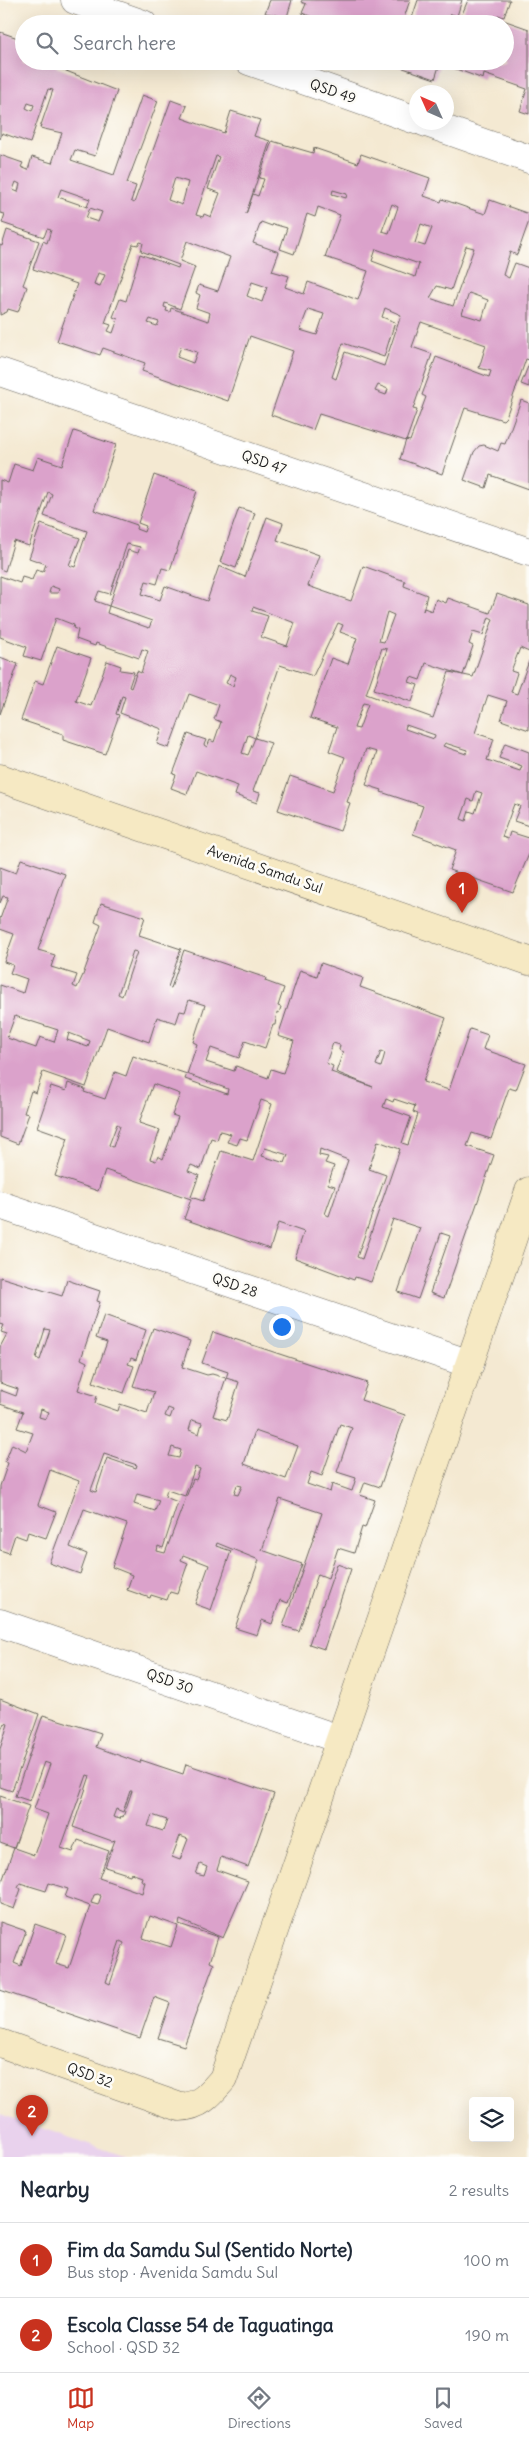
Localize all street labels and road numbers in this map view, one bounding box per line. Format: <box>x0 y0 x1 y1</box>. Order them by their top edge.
street label: QSD 49 <box>307 75 359 107</box>
street label: QSD 47 <box>239 446 289 478</box>
street label: Avenida Samdu Sul <box>205 841 325 897</box>
street label: QSD 28 <box>210 1269 260 1301</box>
street label: QSD 30 <box>144 1665 196 1697</box>
street label: QSD 32 <box>65 2058 116 2092</box>

